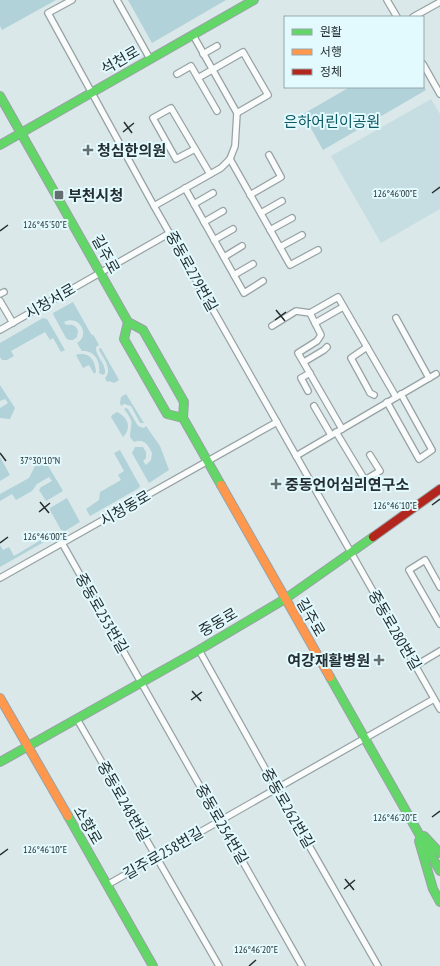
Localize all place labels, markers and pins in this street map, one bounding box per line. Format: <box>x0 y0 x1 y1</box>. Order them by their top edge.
place label: 청심한의원 <box>97 141 166 160</box>
marker: 청심한의원 <box>82 144 94 156</box>
place label: 부천시청 <box>68 186 123 205</box>
marker: 부천시청 <box>53 189 65 201</box>
place label: 중동언어심리연구소 <box>285 475 409 494</box>
marker: 중동언어심리연구소 <box>270 478 282 490</box>
place label: 여강재활병원 <box>287 651 370 670</box>
marker: 여강재활병원 <box>373 654 385 666</box>

